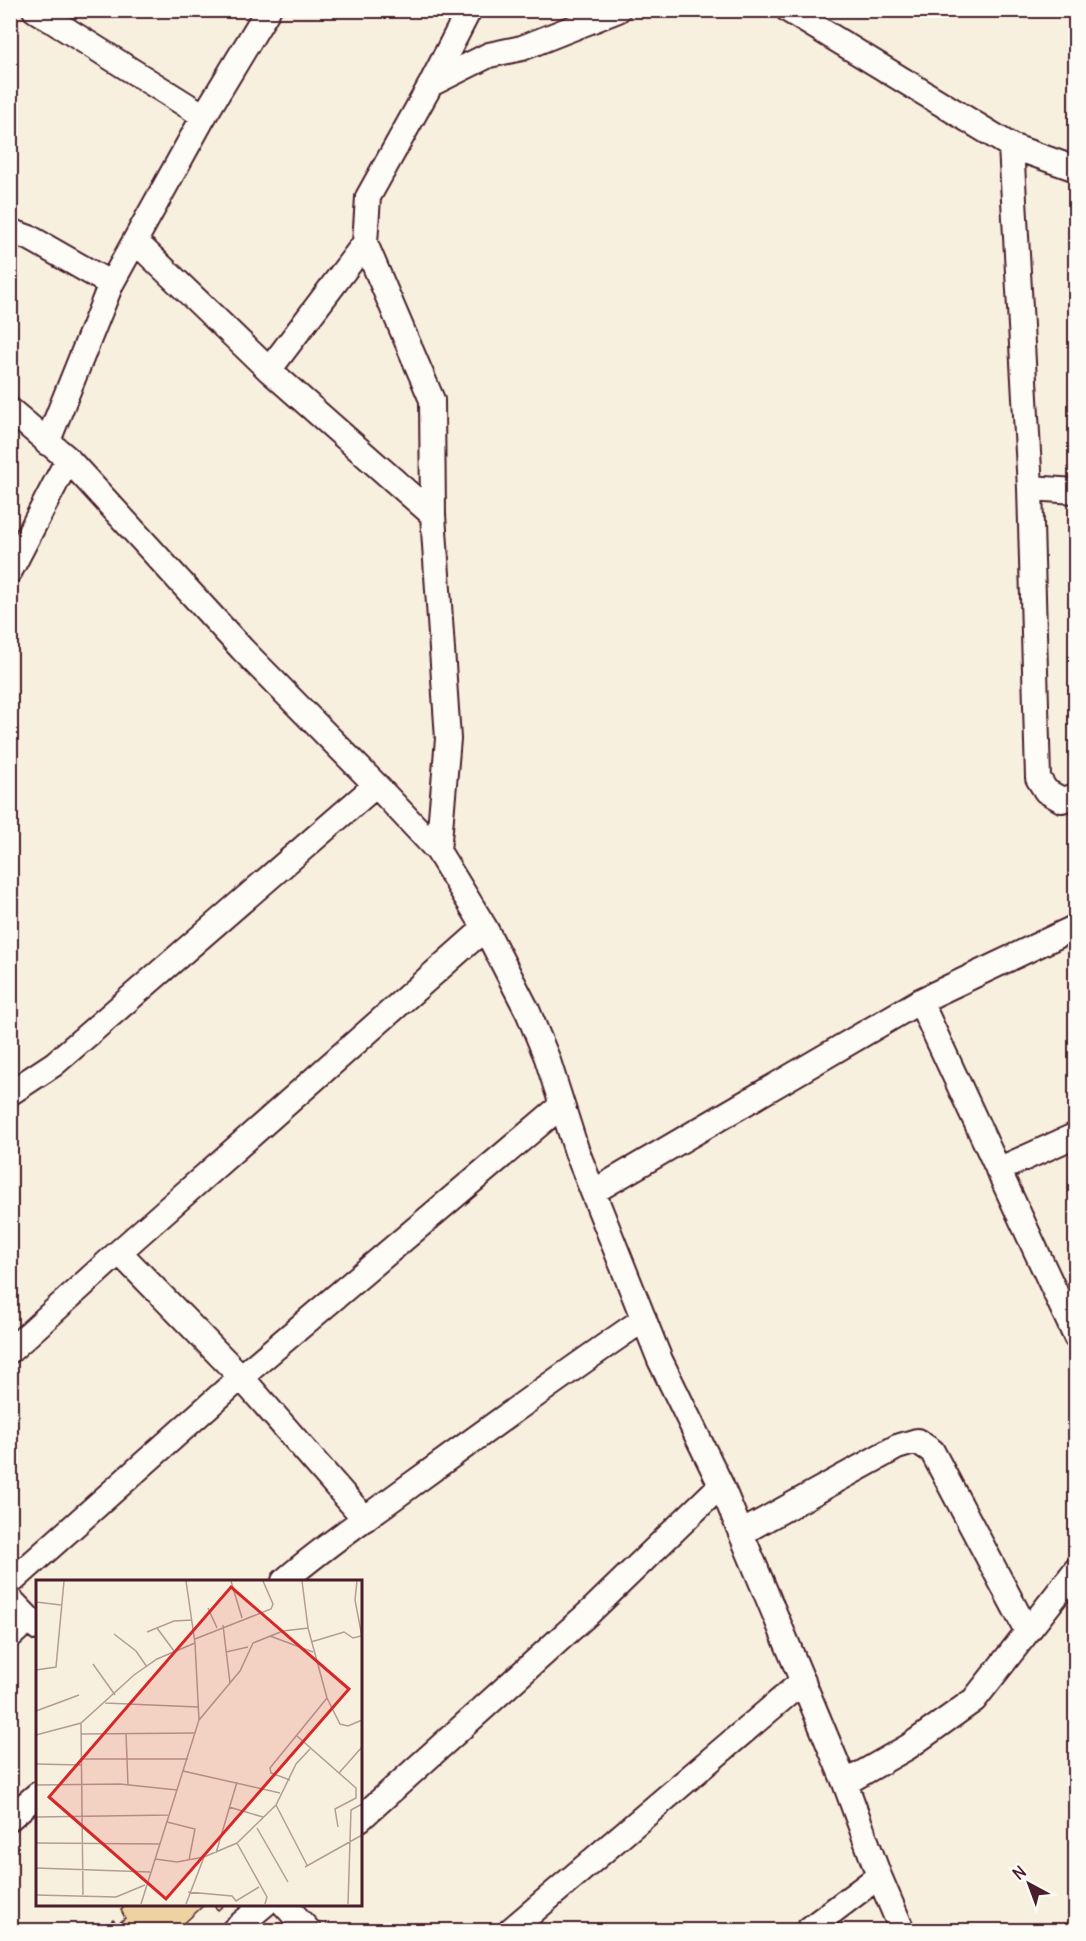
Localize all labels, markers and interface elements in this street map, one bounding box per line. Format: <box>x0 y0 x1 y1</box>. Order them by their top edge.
inset map <box>36 1580 362 1905</box>
north arrow <box>999 1854 1059 1914</box>
text: N <box>1008 1862 1030 1884</box>

